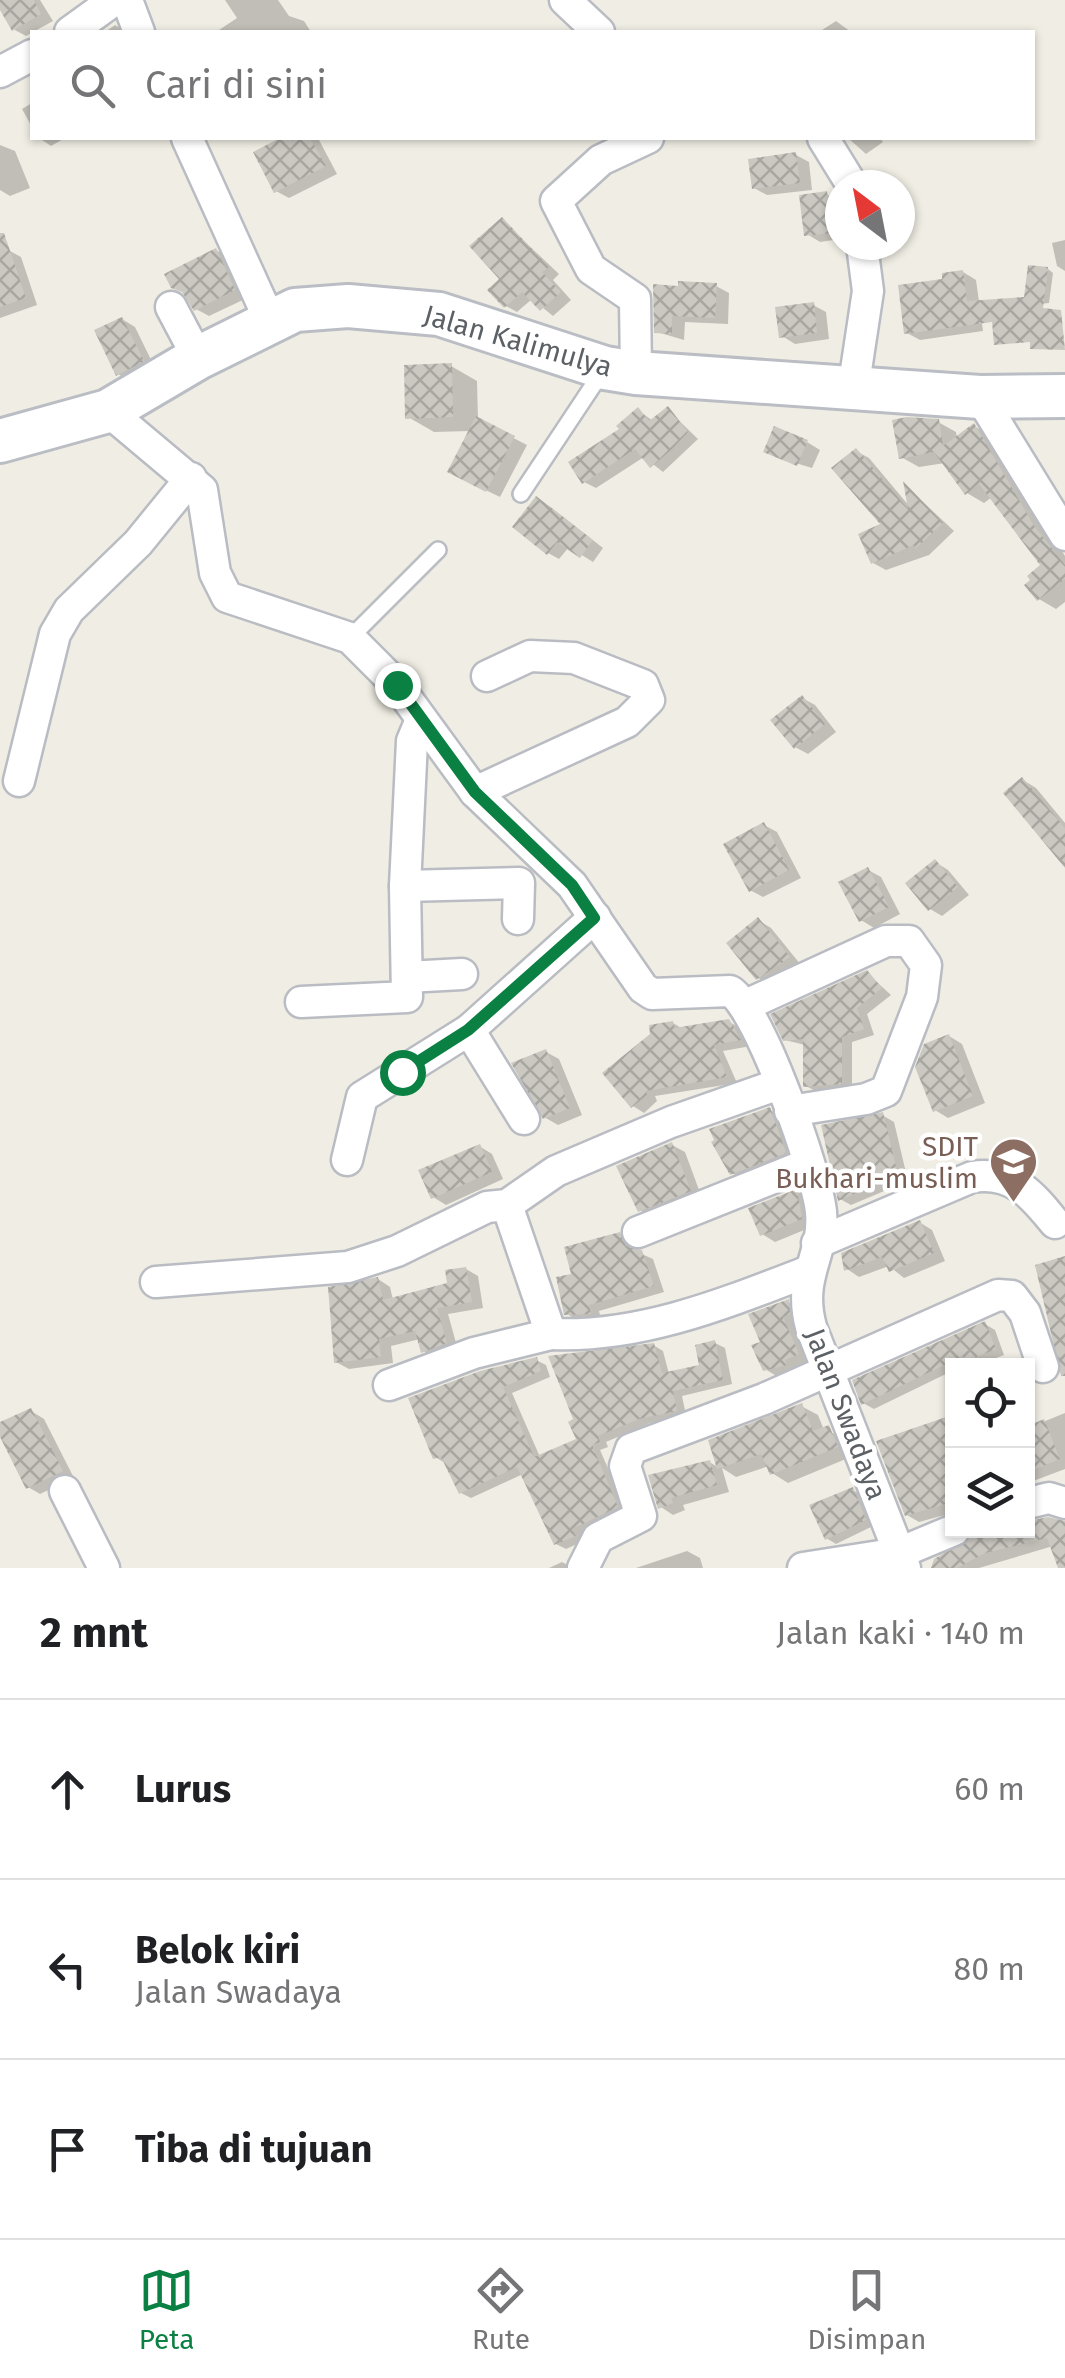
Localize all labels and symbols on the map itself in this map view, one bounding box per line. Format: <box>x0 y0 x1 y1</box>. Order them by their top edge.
north arrow <box>825 170 915 260</box>
street label: Jalan Kalimulya <box>420 298 616 384</box>
route end <box>375 663 421 709</box>
route start <box>380 1050 426 1096</box>
place label: SDIT Bukhari-muslim <box>775 1130 979 1195</box>
school or university icon: SDIT Bukhari-muslim <box>987 1136 1039 1204</box>
street label: Jalan Swadaya <box>798 1324 894 1504</box>

